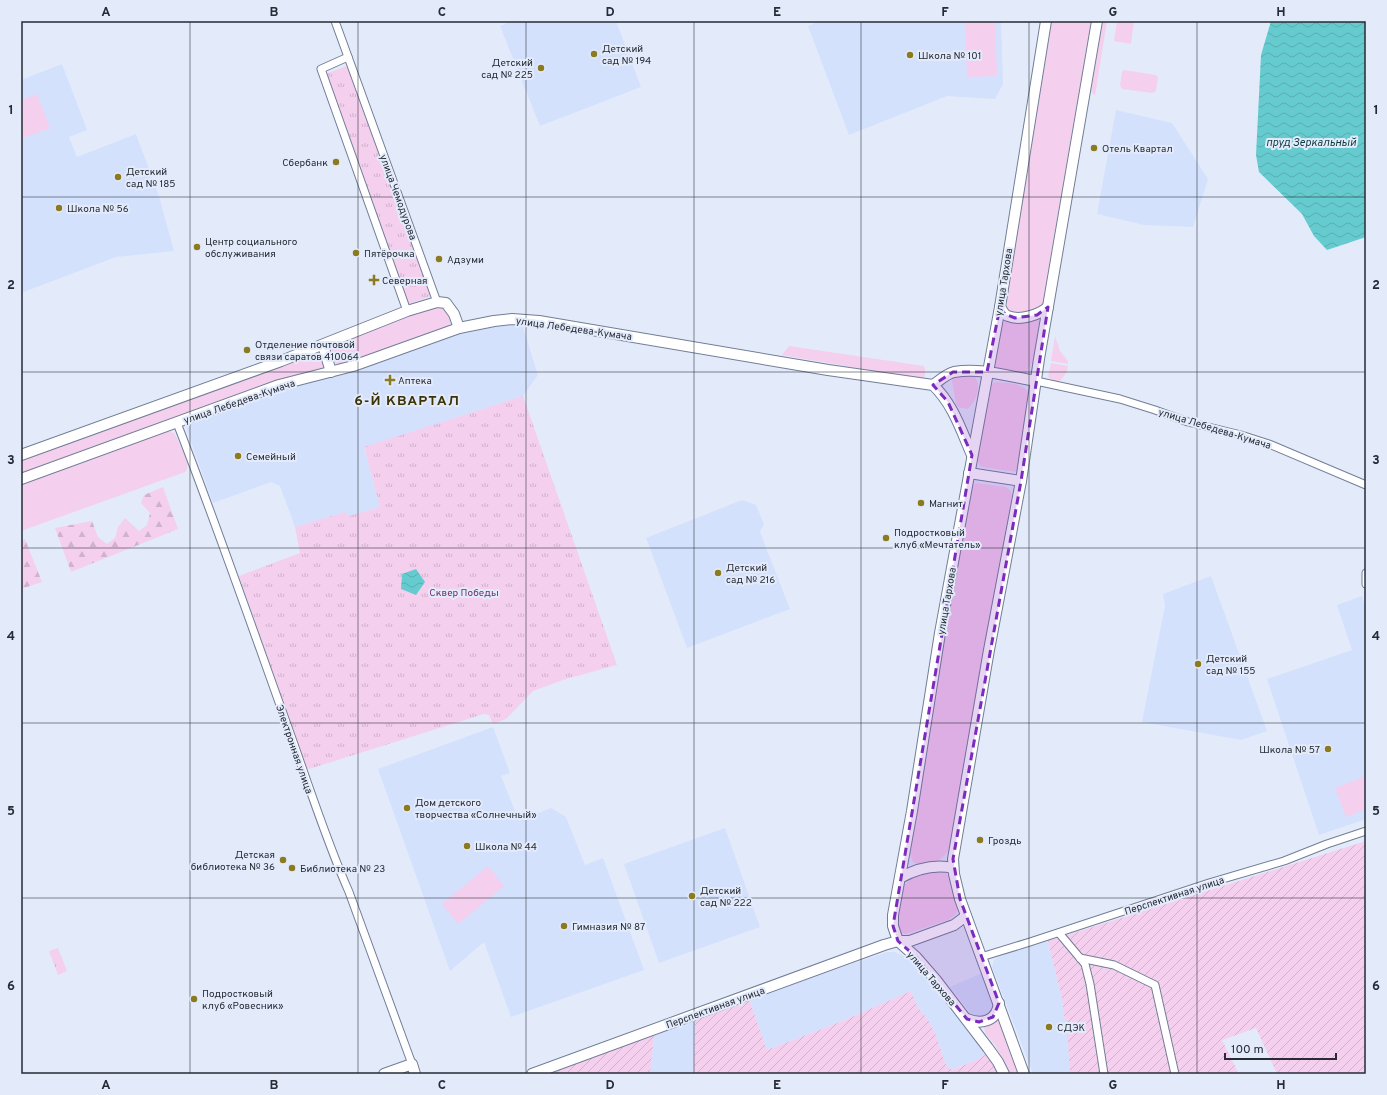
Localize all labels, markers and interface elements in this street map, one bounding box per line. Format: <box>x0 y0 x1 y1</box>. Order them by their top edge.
text: A <box>101 5 111 21</box>
text: B <box>270 5 279 21</box>
text: C <box>438 5 446 21</box>
text: D <box>605 5 615 21</box>
text: E <box>773 5 781 21</box>
text: F <box>941 5 949 21</box>
text: G <box>1109 5 1118 21</box>
text: H <box>1276 5 1286 21</box>
place label: Детский сад № 194 <box>602 43 651 68</box>
marker: Детский сад № 194 <box>589 49 599 59</box>
marker: Школа № 101 <box>905 50 915 60</box>
place label: Школа № 101 <box>918 50 981 63</box>
place label: Детский сад № 225 <box>481 57 533 82</box>
marker: Детский сад № 225 <box>536 63 546 73</box>
text: 1 <box>8 103 14 119</box>
text: 1 <box>1373 103 1379 119</box>
water label: пруд Зеркальный <box>1266 136 1357 150</box>
marker: Отель Квартал <box>1089 143 1099 153</box>
place label: Отель Квартал <box>1102 143 1173 156</box>
street label: улица Чемодурова <box>376 153 419 242</box>
place label: Сбербанк <box>282 157 328 170</box>
marker: Сбербанк <box>331 157 341 167</box>
place label: Детский сад № 185 <box>126 166 175 191</box>
marker: Детский сад № 185 <box>113 172 123 182</box>
marker: Школа № 56 <box>54 203 64 213</box>
place label: Школа № 56 <box>67 203 129 216</box>
place label: Центр социального обслуживания <box>205 236 298 261</box>
marker: Центр социального обслуживания <box>192 242 202 252</box>
street label: улица Тархова <box>993 247 1016 317</box>
marker: Пятёрочка <box>351 248 361 258</box>
place label: Пятёрочка <box>364 248 415 261</box>
marker: Адзуми <box>434 254 444 264</box>
place label: Адзуми <box>447 254 484 267</box>
marker: Северная <box>369 275 379 285</box>
place label: Северная <box>382 275 428 288</box>
text: 2 <box>7 278 15 294</box>
text: 2 <box>1372 278 1380 294</box>
street label: улица Лебедева-Кумача <box>515 315 633 344</box>
place label: Отделение почтовой связи саратов 410064 <box>255 339 359 364</box>
marker: Отделение почтовой связи саратов 410064 <box>242 345 252 355</box>
marker: Аптека <box>385 375 395 385</box>
place label: Аптека <box>398 375 432 388</box>
street label: улица Лебедева-Кумача <box>182 377 297 428</box>
district label: 6-Й КВАРТАЛ <box>354 392 460 410</box>
street label: улица Лебедева-Кумача <box>1157 406 1272 453</box>
marker: Семейный <box>233 451 243 461</box>
place label: Семейный <box>246 451 296 464</box>
text: 3 <box>7 453 15 469</box>
text: 3 <box>1372 453 1380 469</box>
marker: Магнит <box>916 498 926 508</box>
place label: Магнит <box>929 498 963 511</box>
place label: Подростковый клуб «Мечтатель» <box>894 527 980 552</box>
marker: Подростковый клуб «Мечтатель» <box>881 533 891 543</box>
place label: Детский сад № 216 <box>726 562 775 587</box>
street label: улица Тархова <box>935 566 960 636</box>
marker: Детский сад № 216 <box>713 568 723 578</box>
park label: Сквер Победы <box>429 587 499 600</box>
text: 4 <box>7 629 15 645</box>
text: 4 <box>1372 629 1380 645</box>
place label: Детский сад № 155 <box>1206 653 1256 678</box>
marker: Детский сад № 155 <box>1193 659 1203 669</box>
street label: Электронная улица <box>272 703 315 796</box>
place label: Школа № 57 <box>1259 744 1320 757</box>
marker: Школа № 57 <box>1323 744 1333 754</box>
place label: Дом детского творчества «Солнечный» <box>415 797 537 822</box>
marker: Дом детского творчества «Солнечный» <box>402 803 412 813</box>
text: 5 <box>7 804 15 820</box>
text: 5 <box>1372 804 1380 820</box>
marker: Гроздь <box>975 835 985 845</box>
place label: Гроздь <box>988 835 1021 848</box>
marker: Школа № 44 <box>462 841 472 851</box>
place label: Школа № 44 <box>475 841 537 854</box>
place label: Детская библиотека № 36 <box>191 849 275 874</box>
marker: Детская библиотека № 36 <box>278 855 288 865</box>
marker: Библиотека № 23 <box>287 863 297 873</box>
place label: Библиотека № 23 <box>300 863 385 876</box>
street label: Перспективная улица <box>1123 874 1226 919</box>
place label: Детский сад № 222 <box>700 885 752 910</box>
marker: Детский сад № 222 <box>687 891 697 901</box>
marker: Гимназия № 87 <box>559 921 569 931</box>
place label: Гимназия № 87 <box>572 921 645 934</box>
street label: улица Тархова <box>904 949 958 1009</box>
text: 6 <box>7 979 15 995</box>
text: 6 <box>1372 979 1380 995</box>
street label: Перспективная улица <box>664 984 767 1032</box>
place label: Подростковый клуб «Ровесник» <box>202 988 283 1013</box>
marker: Подростковый клуб «Ровесник» <box>189 994 199 1004</box>
marker: СДЭК <box>1044 1022 1054 1032</box>
place label: СДЭК <box>1057 1022 1085 1035</box>
scale bar <box>1225 1035 1336 1061</box>
text: 100 m <box>1231 1042 1264 1058</box>
text: A <box>101 1078 111 1094</box>
text: B <box>270 1078 279 1094</box>
text: C <box>438 1078 446 1094</box>
text: D <box>605 1078 615 1094</box>
text: E <box>773 1078 781 1094</box>
text: F <box>941 1078 949 1094</box>
text: G <box>1109 1078 1118 1094</box>
text: H <box>1276 1078 1286 1094</box>

